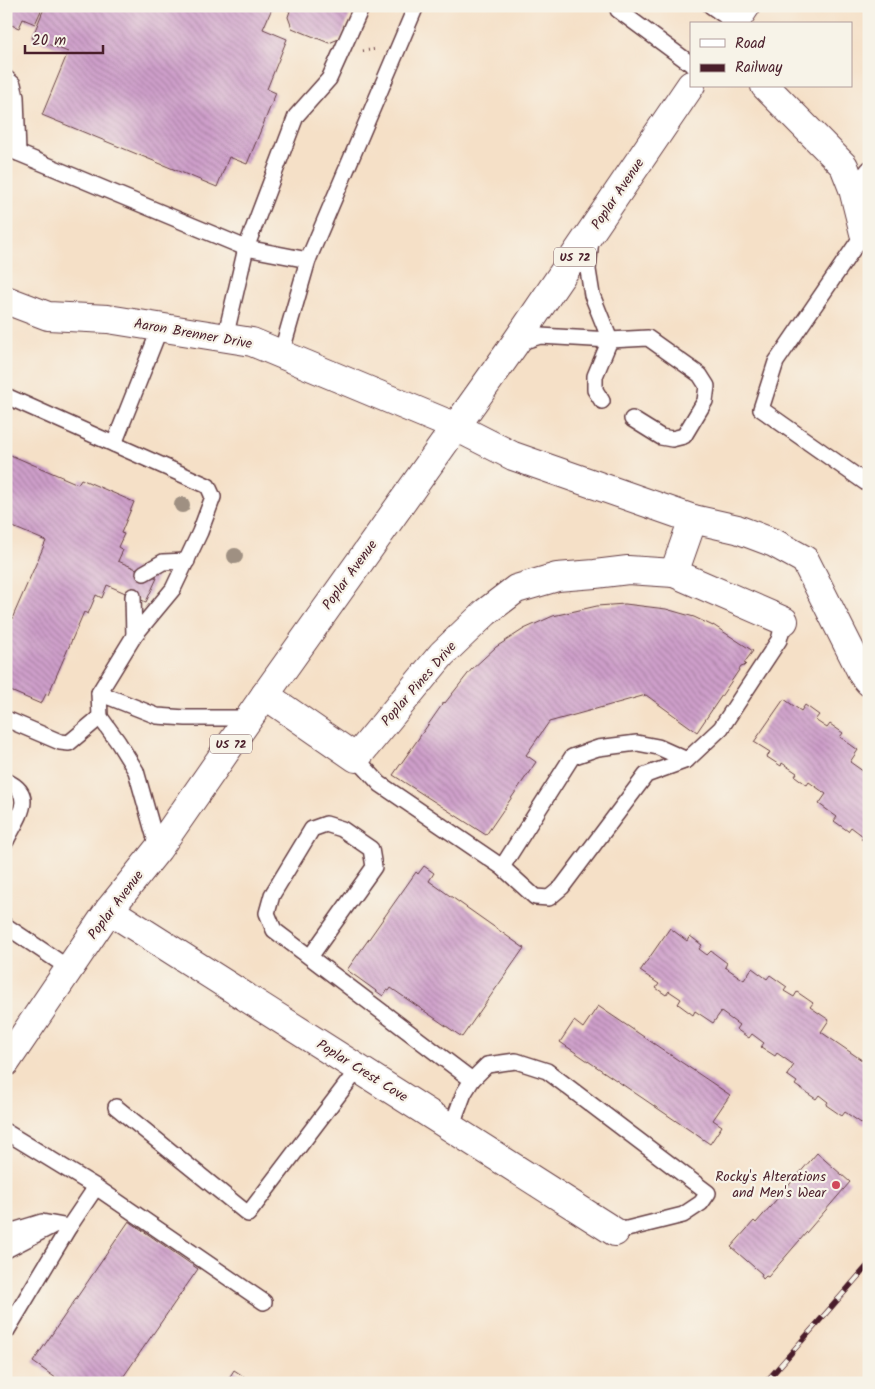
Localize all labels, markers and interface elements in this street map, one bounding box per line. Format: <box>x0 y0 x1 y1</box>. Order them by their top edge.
scale bar <box>25 22 102 54</box>
legend <box>690 22 852 88</box>
text: 20 m <box>32 29 66 53</box>
text: Road <box>735 32 766 56</box>
text: Railway <box>735 56 783 80</box>
street label: Poplar Avenue <box>586 153 650 234</box>
road number: US 72 <box>554 248 596 266</box>
street label: Aaron Brenner Drive <box>132 313 255 355</box>
street label: Poplar Avenue <box>317 535 383 615</box>
street label: Poplar Pines Drive <box>376 636 463 731</box>
road number: US 72 <box>210 734 252 754</box>
street label: Poplar Avenue <box>83 865 150 944</box>
street label: Poplar Crest Cove <box>312 1034 413 1108</box>
place label: Rocky's Alterations and Men's Wear <box>715 1166 827 1204</box>
marker: Rocky's Alterations and Men's Wear <box>830 1179 842 1191</box>

